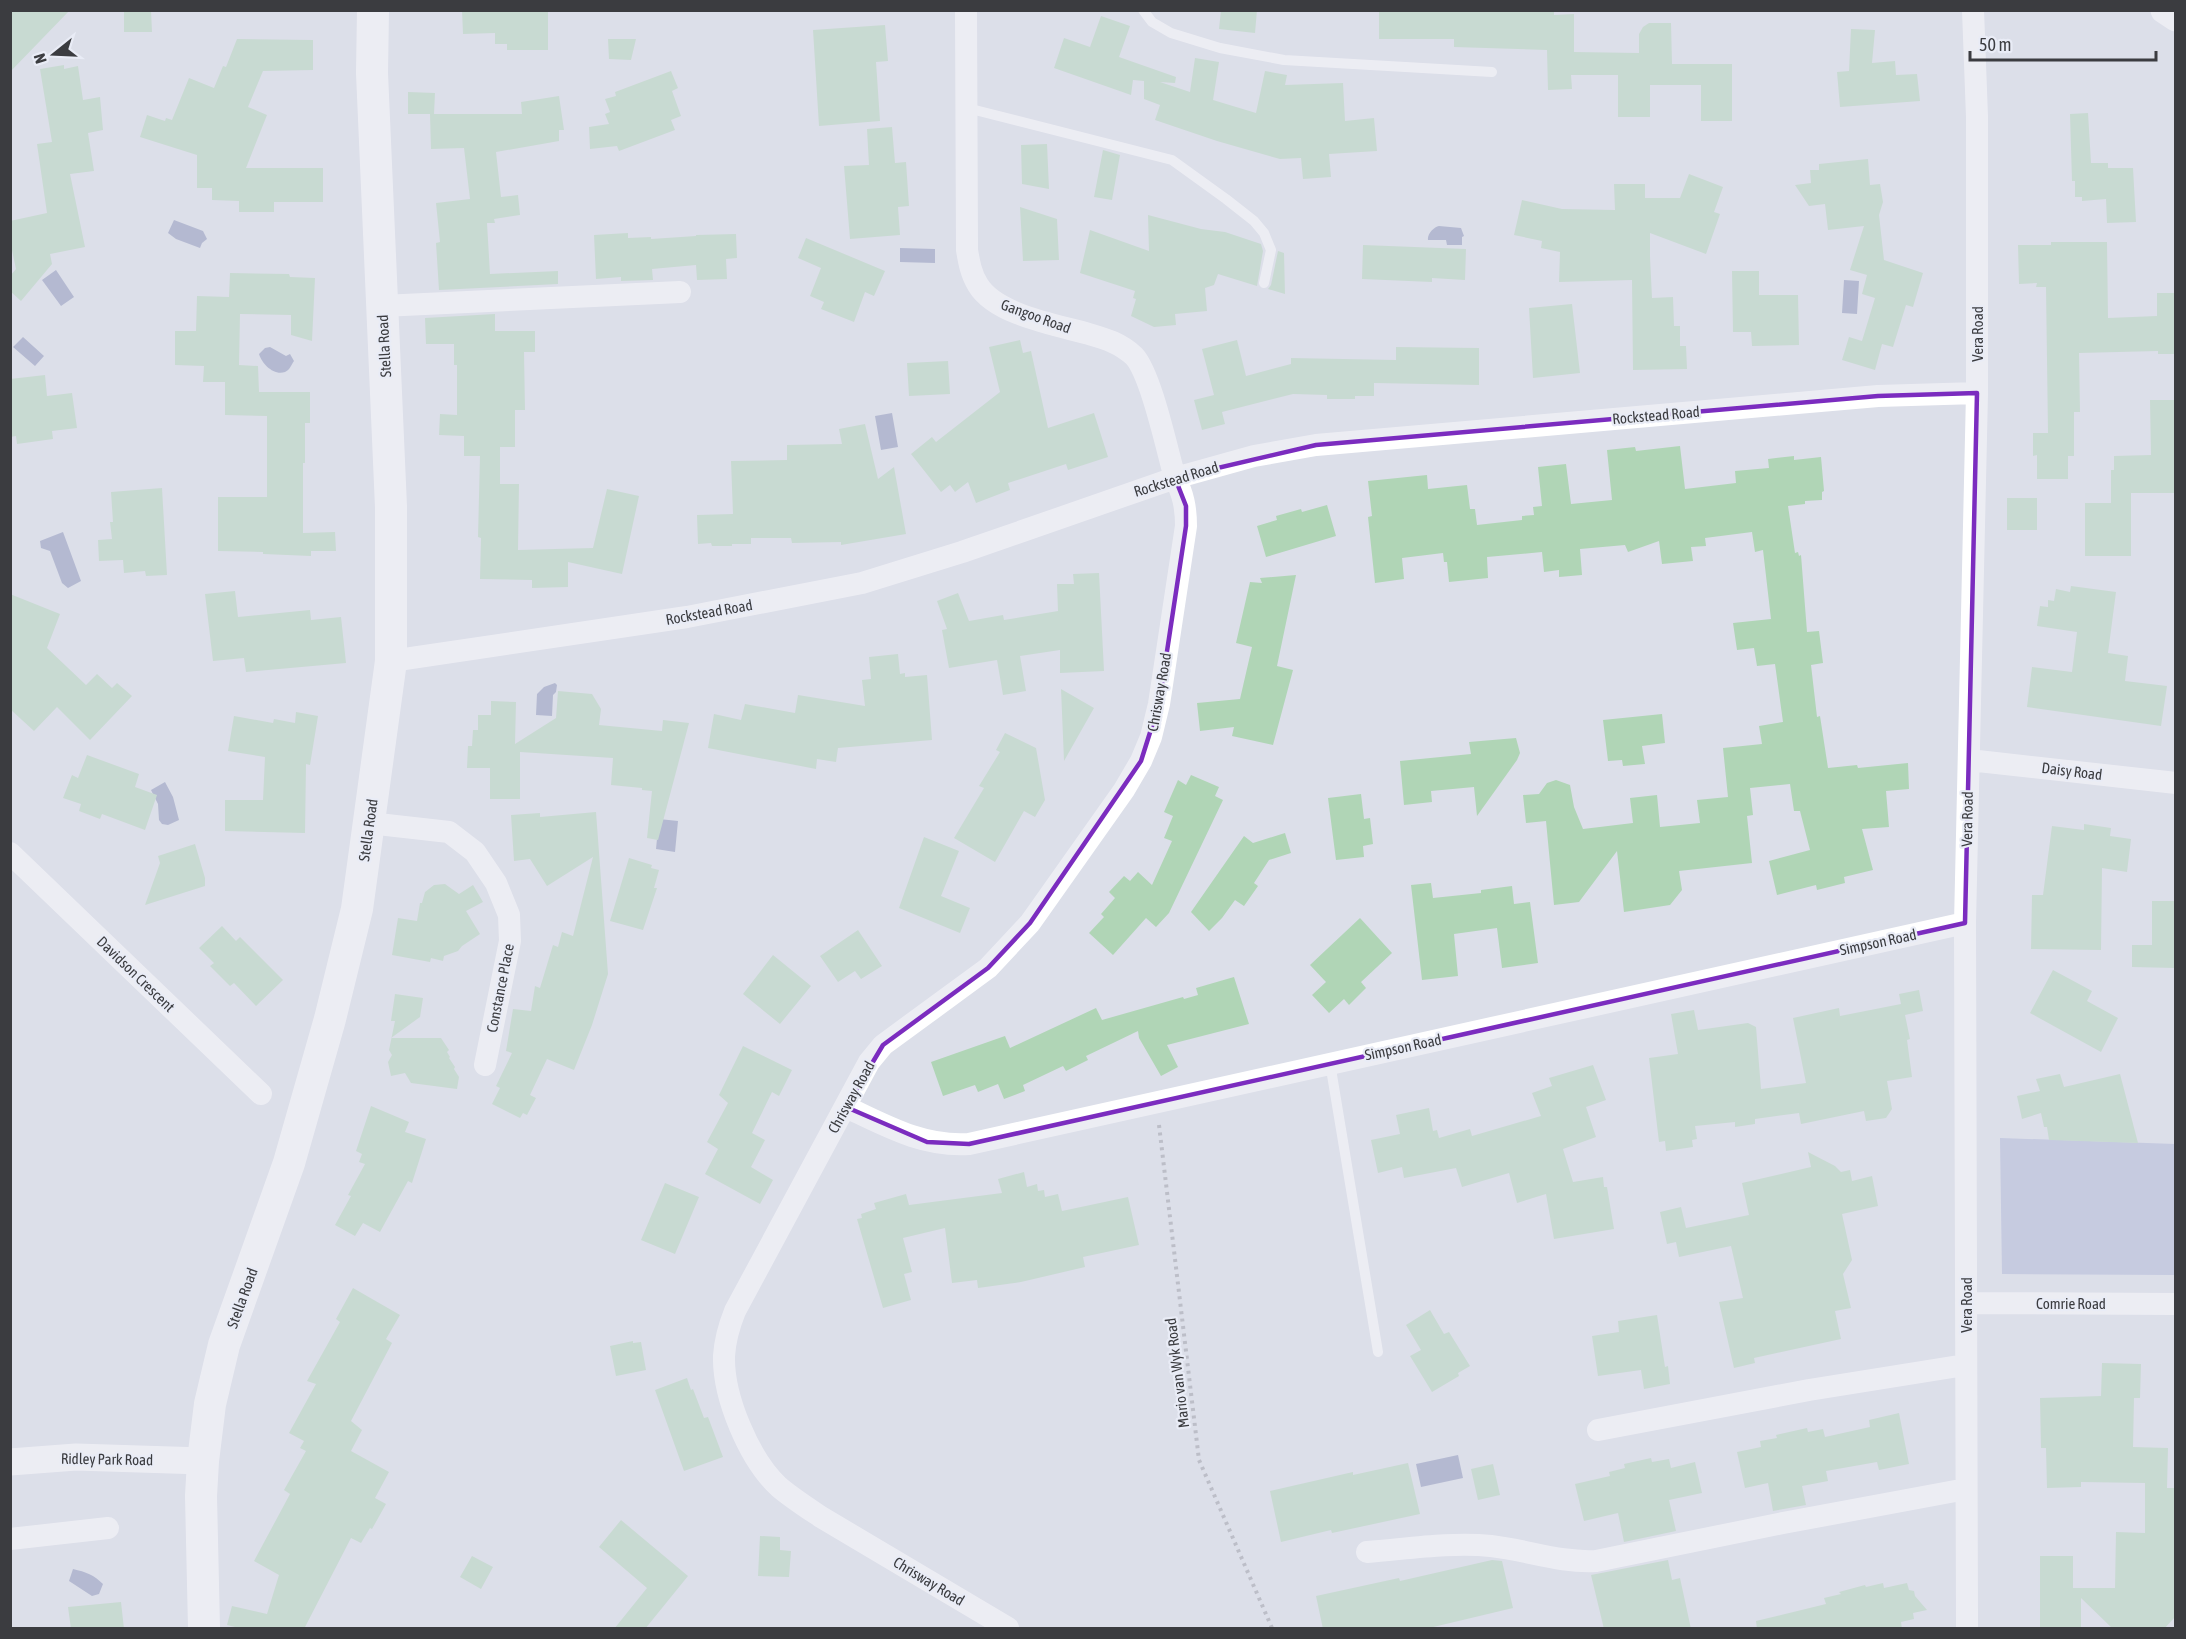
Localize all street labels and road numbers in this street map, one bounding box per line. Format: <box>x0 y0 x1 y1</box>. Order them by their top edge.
street label: Gangoo Road <box>999 296 1073 336</box>
street label: Vera Road <box>1969 306 1986 362</box>
street label: Stella Road <box>374 314 394 378</box>
street label: Rockstead Road <box>1612 403 1700 427</box>
street label: Rockstead Road <box>1132 458 1220 500</box>
street label: Rockstead Road <box>664 596 754 628</box>
street label: Chrisway Road <box>1144 651 1174 733</box>
street label: Daisy Road <box>2041 759 2103 783</box>
street label: Vera Road <box>1958 791 1976 847</box>
street label: Stella Road <box>355 798 381 862</box>
street label: Simpson Road <box>1838 926 1918 958</box>
street label: Davidson Crescent <box>94 933 178 1015</box>
street label: Constance Place <box>483 942 517 1034</box>
street label: Simpson Road <box>1363 1031 1443 1063</box>
street label: Chrisway Road <box>824 1058 878 1136</box>
street label: Stella Road <box>223 1266 261 1330</box>
street label: Vera Road <box>1958 1277 1975 1333</box>
street label: Comrie Road <box>2036 1295 2106 1312</box>
street label: Mario van Wyk Road <box>1162 1317 1192 1429</box>
street label: Ridley Park Road <box>61 1450 153 1468</box>
street label: Chrisway Road <box>890 1553 968 1609</box>

